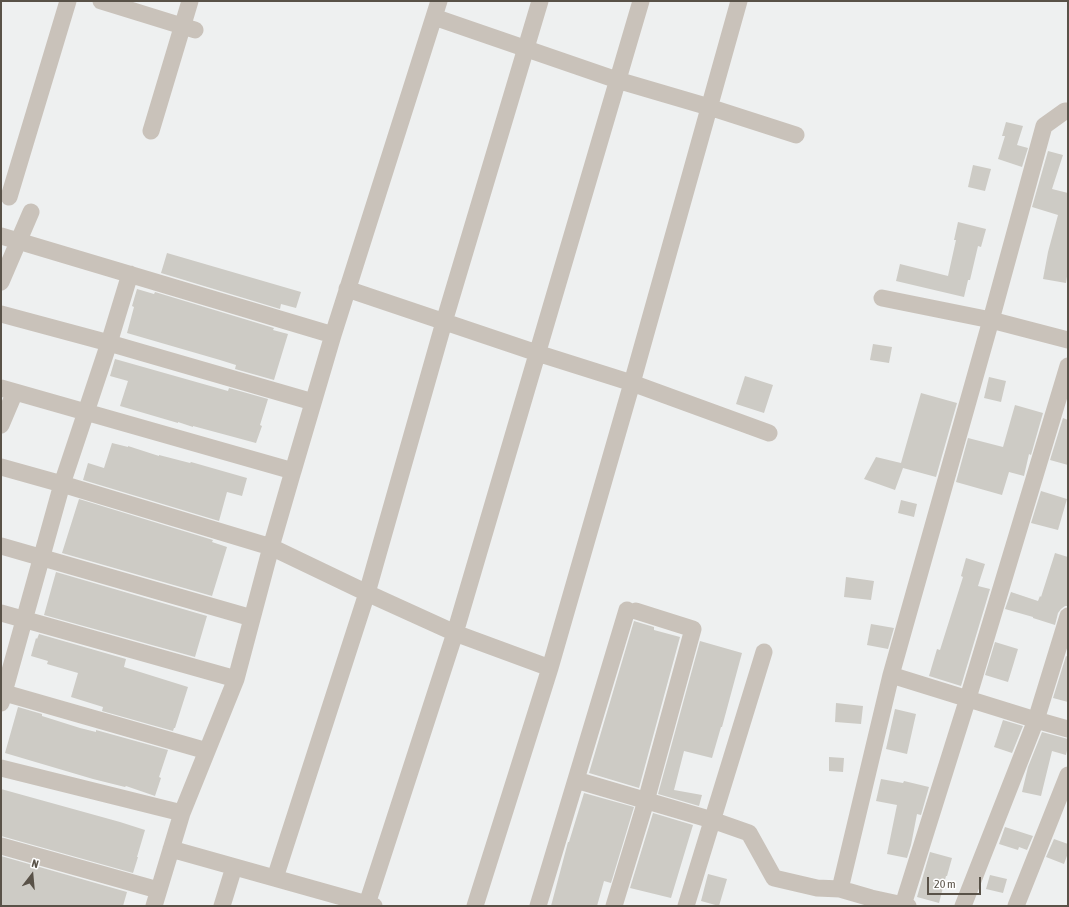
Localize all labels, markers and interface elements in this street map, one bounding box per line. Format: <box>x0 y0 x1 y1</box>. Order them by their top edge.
north arrow <box>12 855 52 895</box>
text: N <box>31 857 40 870</box>
scale bar <box>929 869 983 895</box>
text: 20 m <box>934 877 956 891</box>

